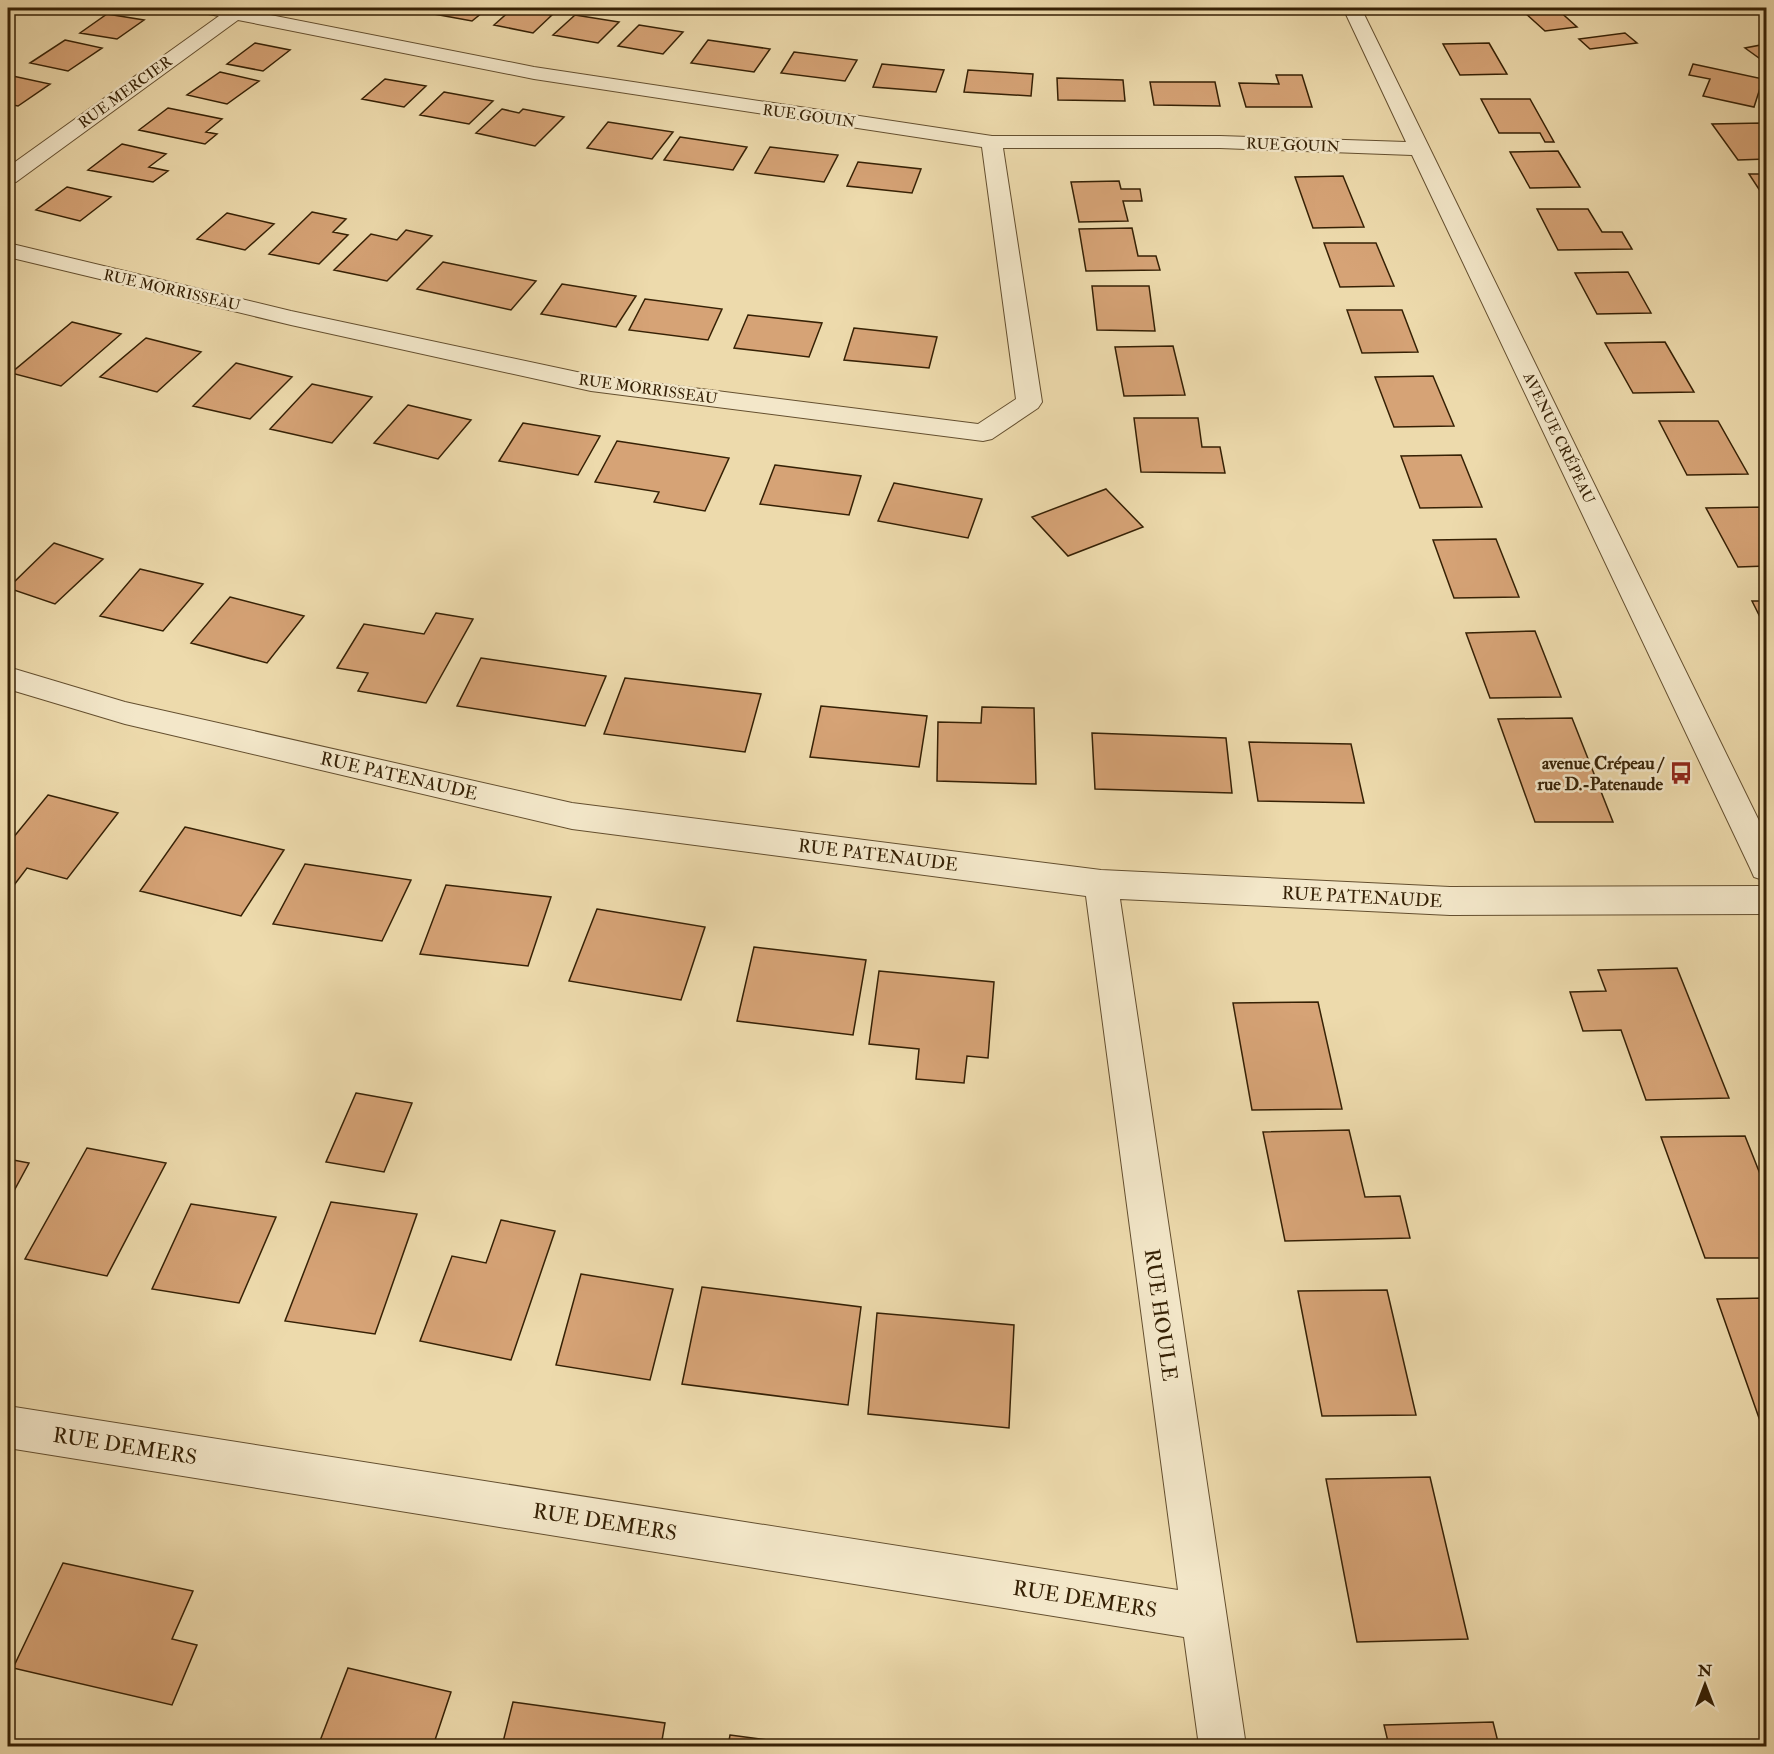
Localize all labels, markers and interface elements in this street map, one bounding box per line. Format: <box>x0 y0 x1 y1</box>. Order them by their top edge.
street label: RUE MERCIER <box>75 51 177 133</box>
street label: RUE GOUIN <box>761 101 857 132</box>
street label: RUE GOUIN <box>1246 134 1341 157</box>
street label: RUE MORRISSEAU <box>102 265 243 316</box>
street label: AVENUE CRÉPEAU <box>1518 368 1601 507</box>
street label: RUE MORRISSEAU <box>577 370 719 409</box>
street label: RUE PATENAUDE <box>318 747 480 806</box>
place label: avenue Crépeau / rue D.-Patenaude <box>1536 752 1665 796</box>
bus stop icon: avenue Crépeau / rue D.-Patenaude <box>1668 760 1694 786</box>
street label: RUE PATENAUDE <box>797 834 959 877</box>
street label: RUE PATENAUDE <box>1281 882 1443 913</box>
street label: RUE HOULE <box>1138 1247 1183 1383</box>
street label: RUE DEMERS <box>51 1422 199 1471</box>
street label: RUE DEMERS <box>531 1498 679 1547</box>
street label: RUE DEMERS <box>1011 1575 1159 1624</box>
north arrow <box>1675 1655 1735 1715</box>
text: N <box>1697 1661 1713 1681</box>

